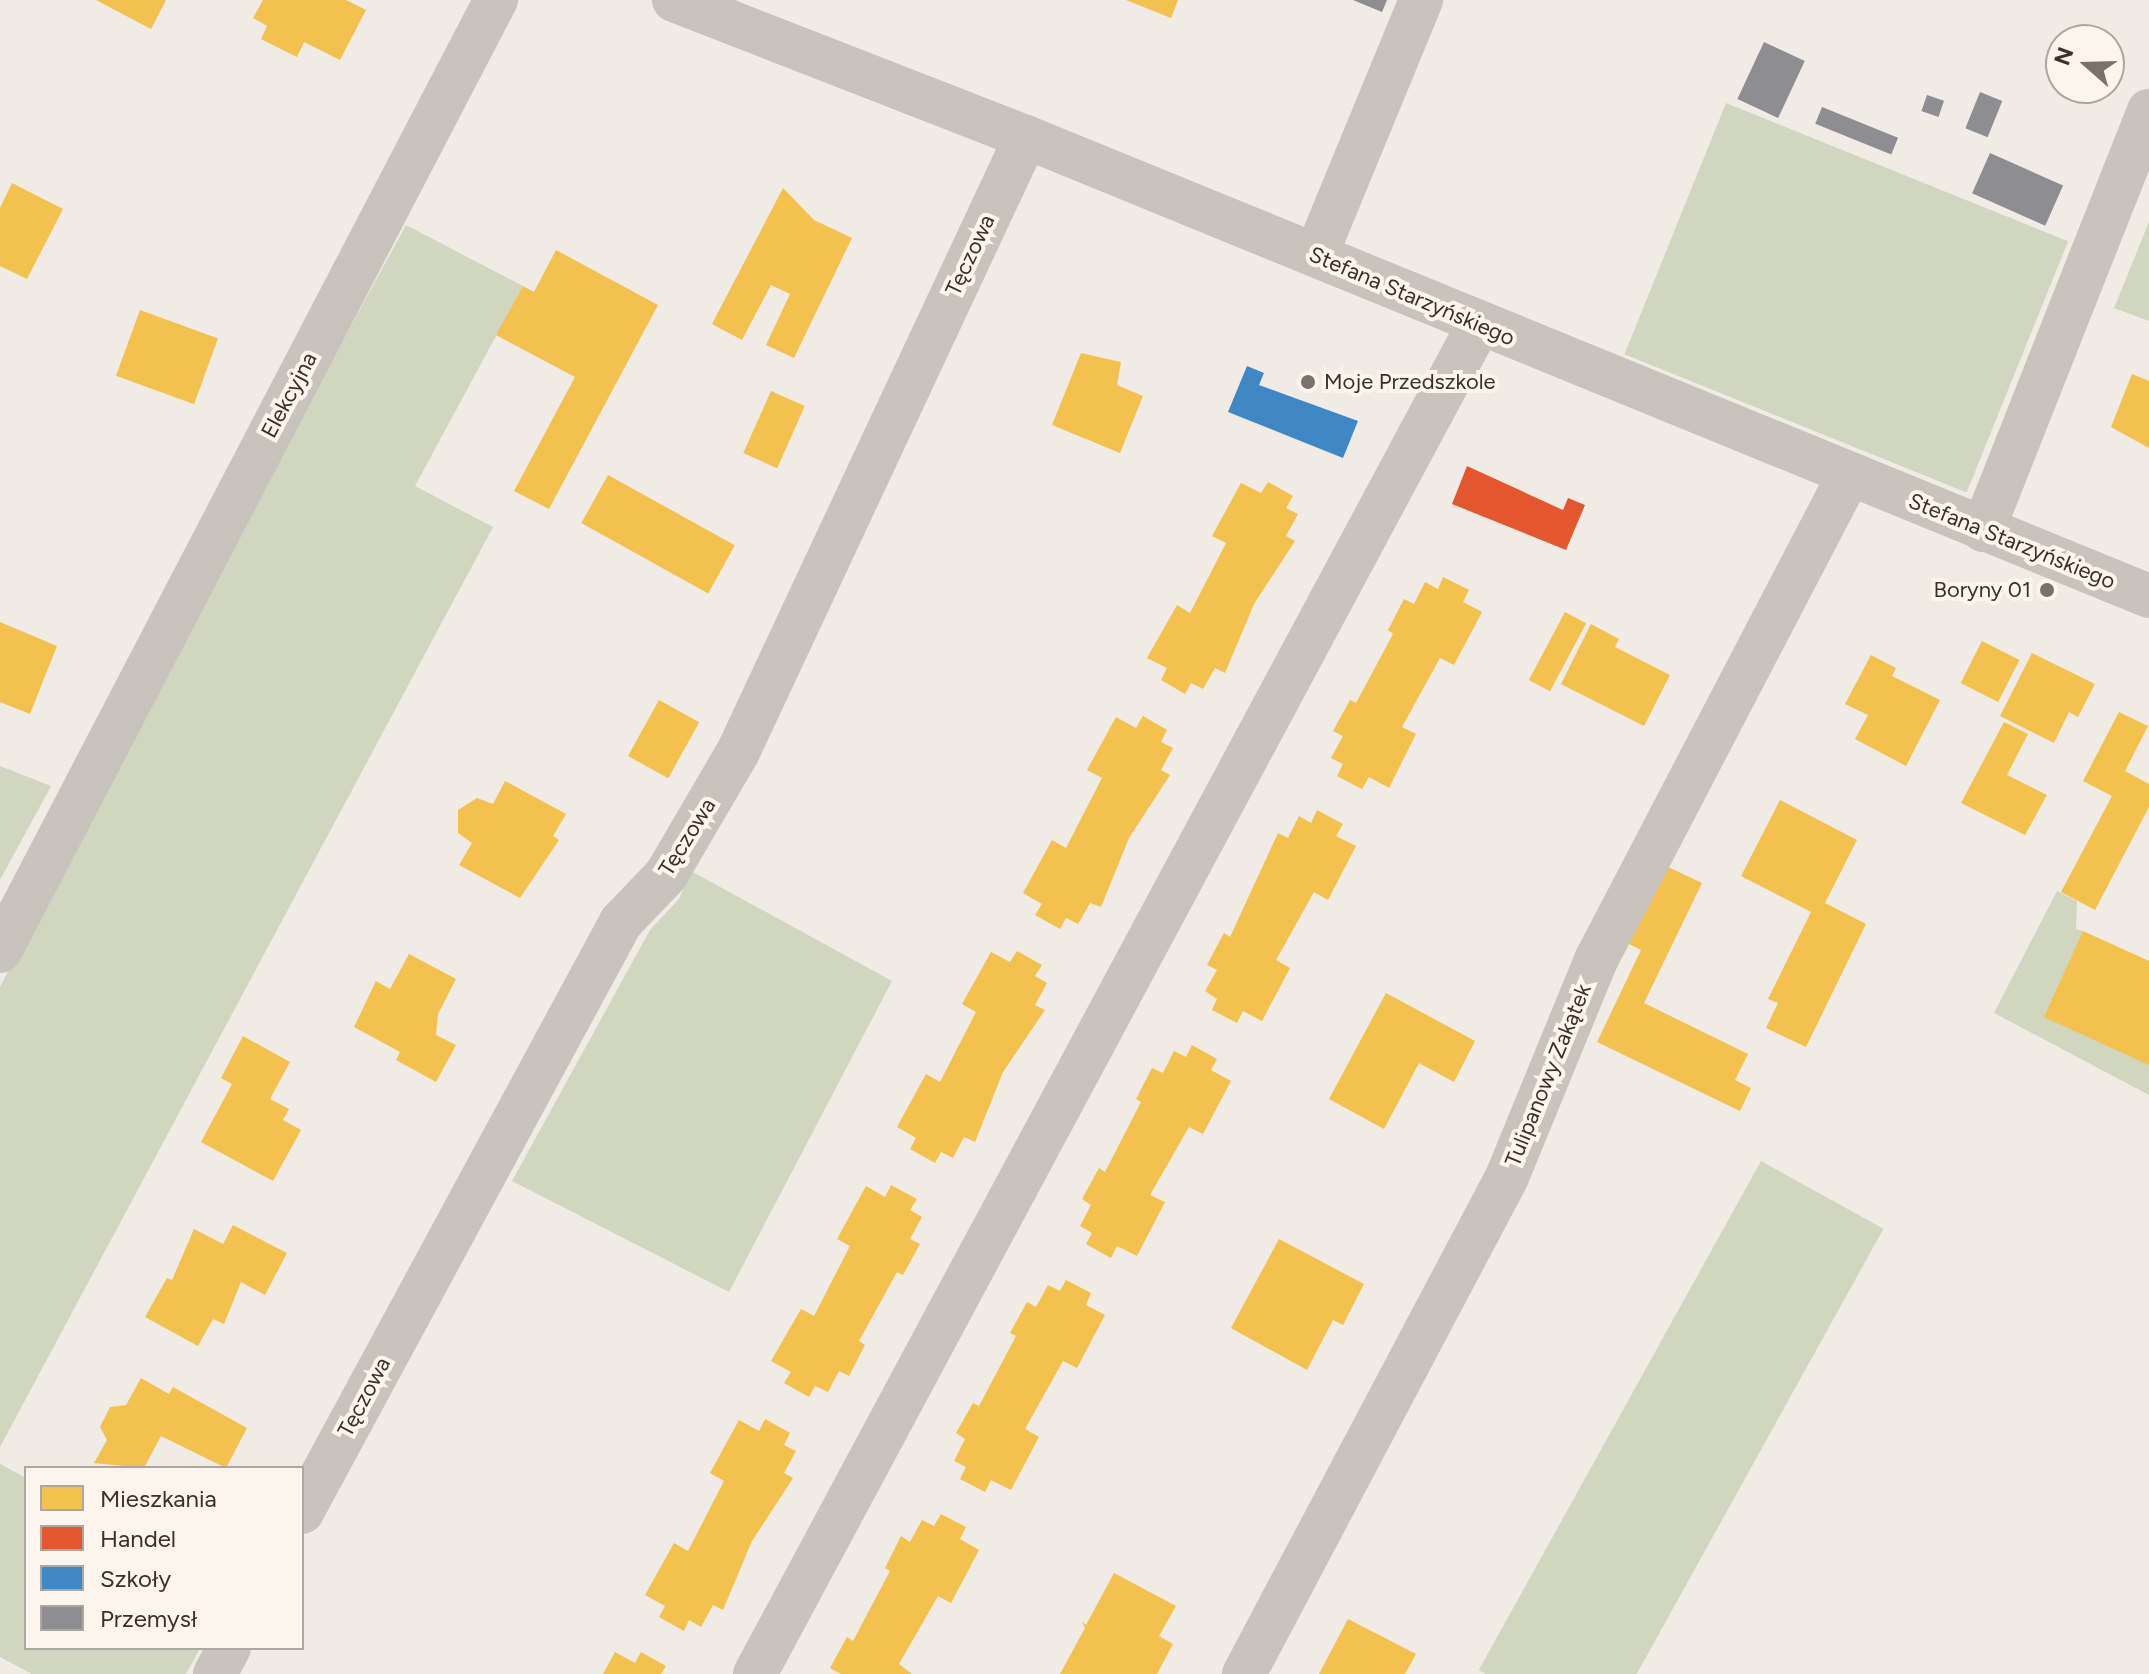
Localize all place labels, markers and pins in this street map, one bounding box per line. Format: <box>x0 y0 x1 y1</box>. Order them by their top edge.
place label: Moje Przedszkole <box>1324 369 1496 395</box>
marker: Moje Przedszkole <box>1299 373 1317 391</box>
place label: Boryny 01 <box>1933 577 2031 603</box>
marker: Boryny 01 <box>2038 581 2056 599</box>

